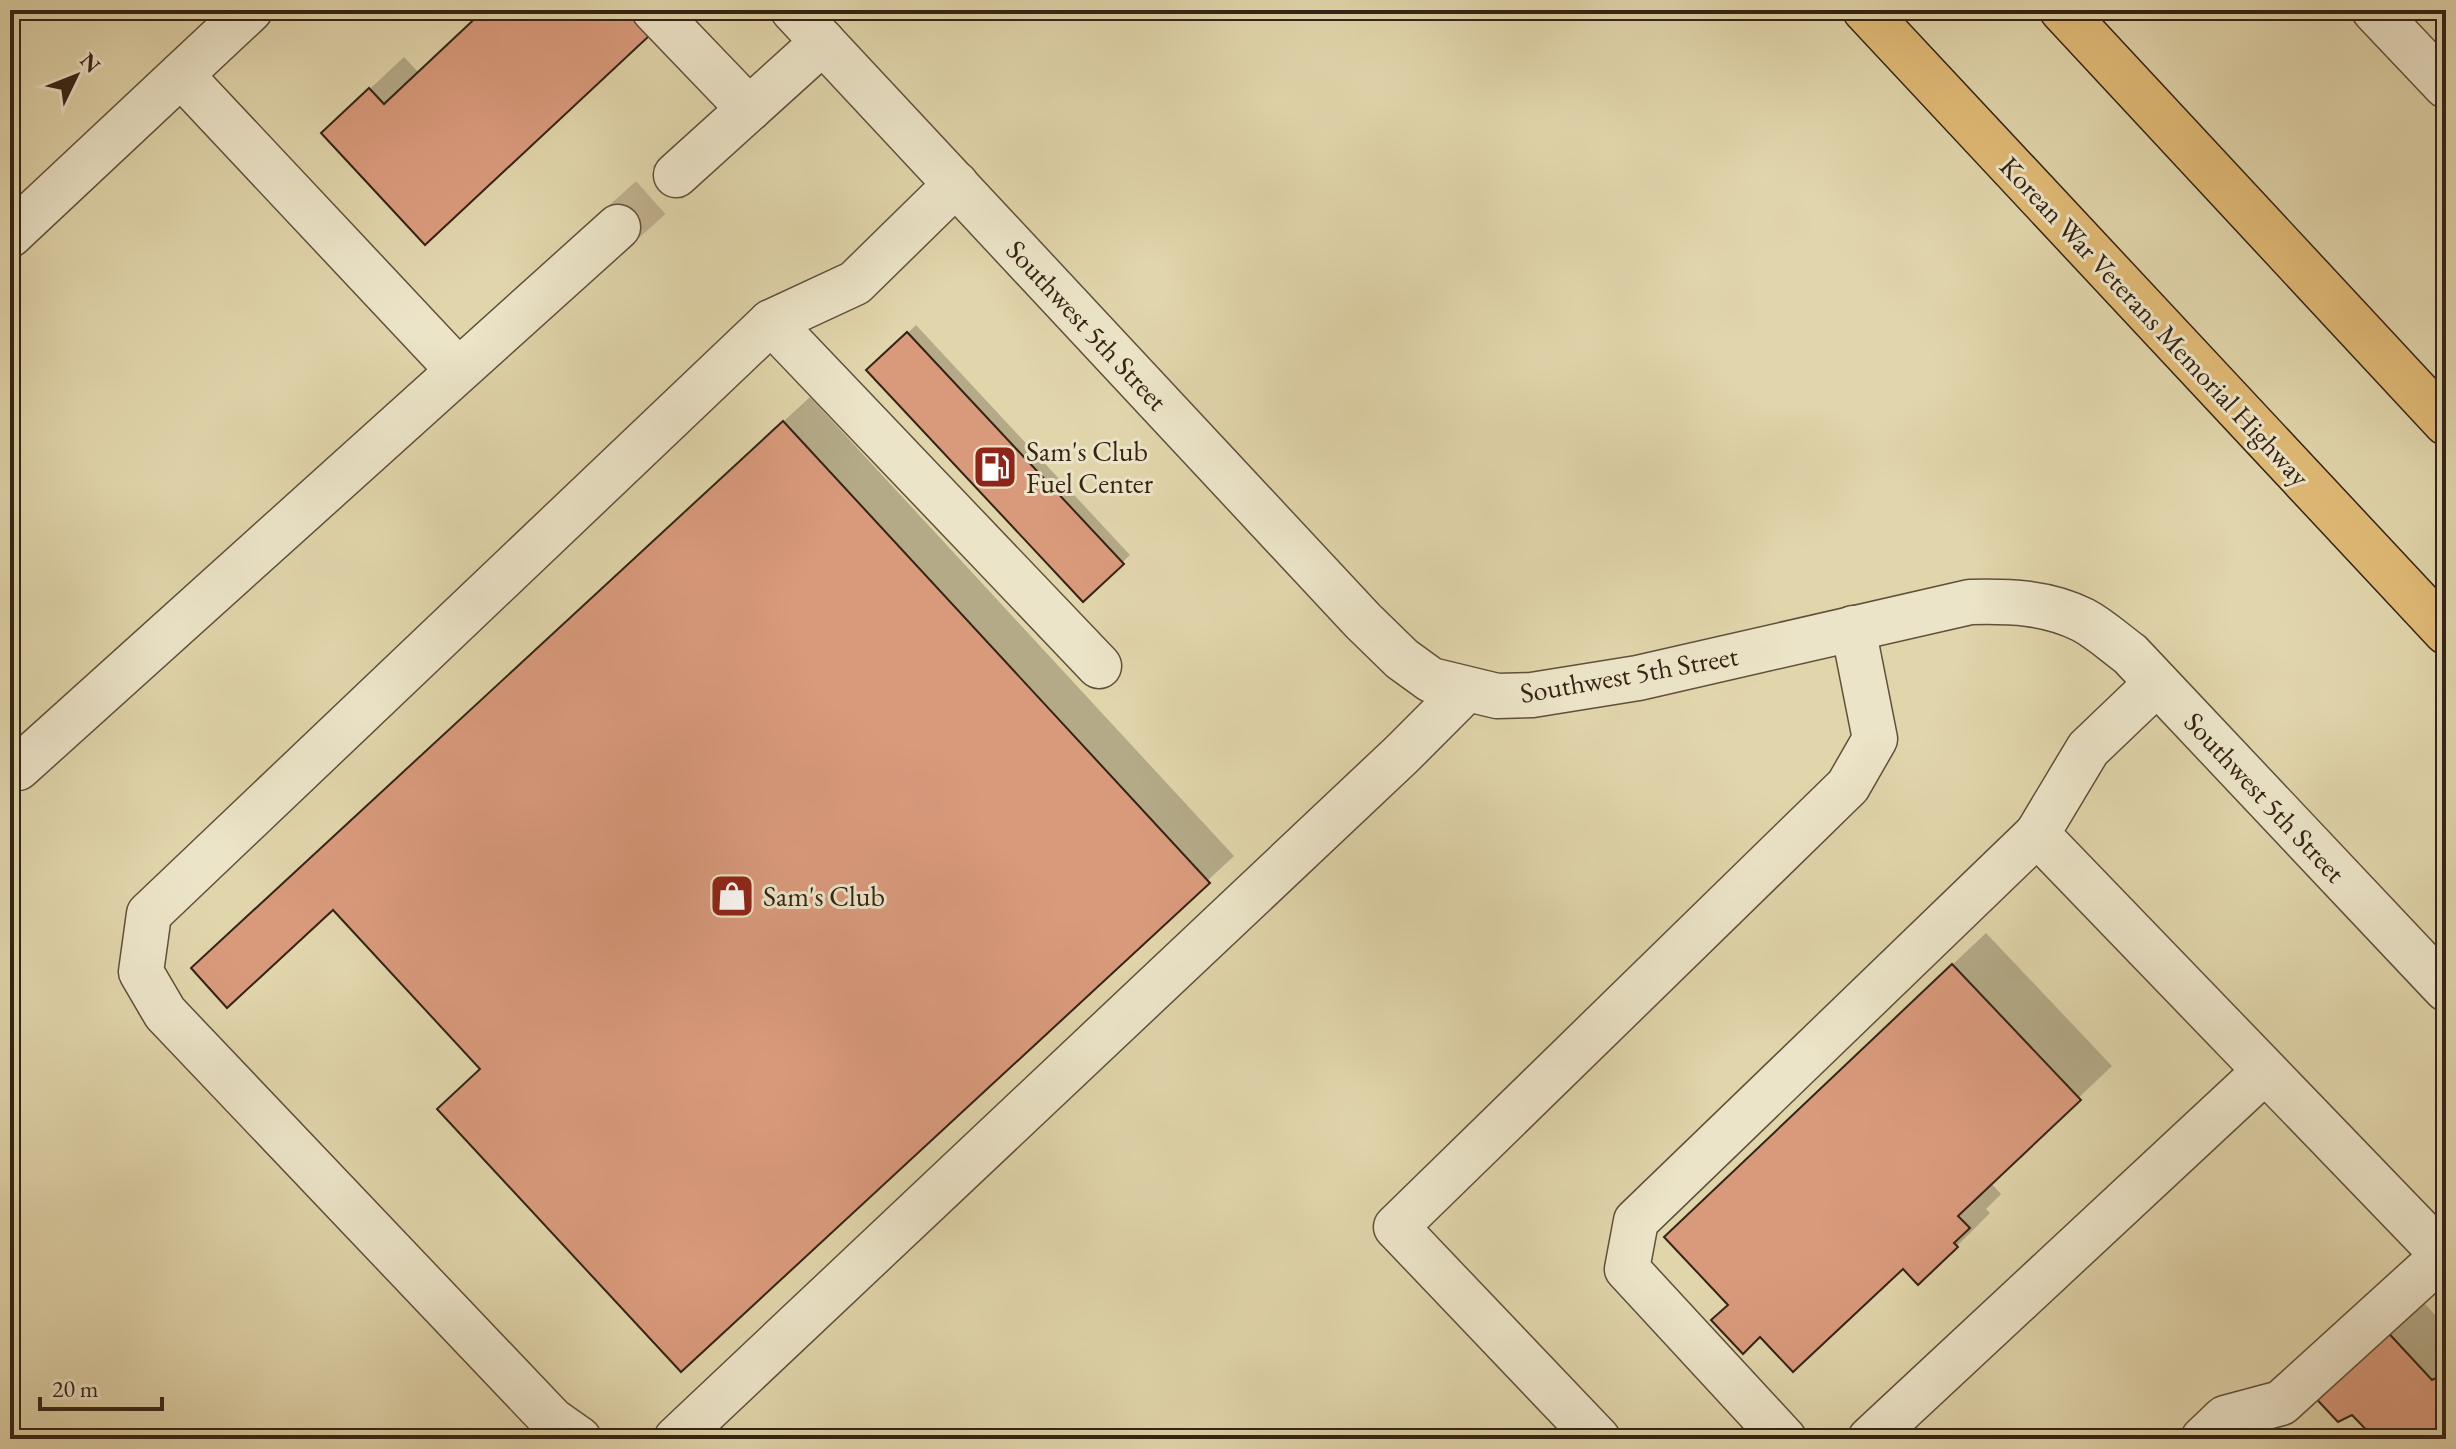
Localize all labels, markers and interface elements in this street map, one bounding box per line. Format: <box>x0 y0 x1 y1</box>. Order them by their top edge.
north arrow <box>36 36 116 116</box>
text: N <box>74 46 107 79</box>
street label: Korean War Veterans Memorial Highway <box>1992 148 2318 494</box>
street label: Southwest 5th Street <box>999 232 1176 418</box>
place label: Sam's Club Fuel Center <box>1026 433 1154 501</box>
fuel station icon: Sam's Club Fuel Center <box>971 443 1019 491</box>
street label: Southwest 5th Street <box>1517 637 1741 711</box>
street label: Southwest 5th Street <box>2177 704 2354 890</box>
shop icon: Sam's Club <box>708 872 756 920</box>
place label: Sam's Club <box>763 878 885 914</box>
scale bar <box>40 1361 162 1411</box>
text: 20 m <box>52 1373 99 1404</box>

